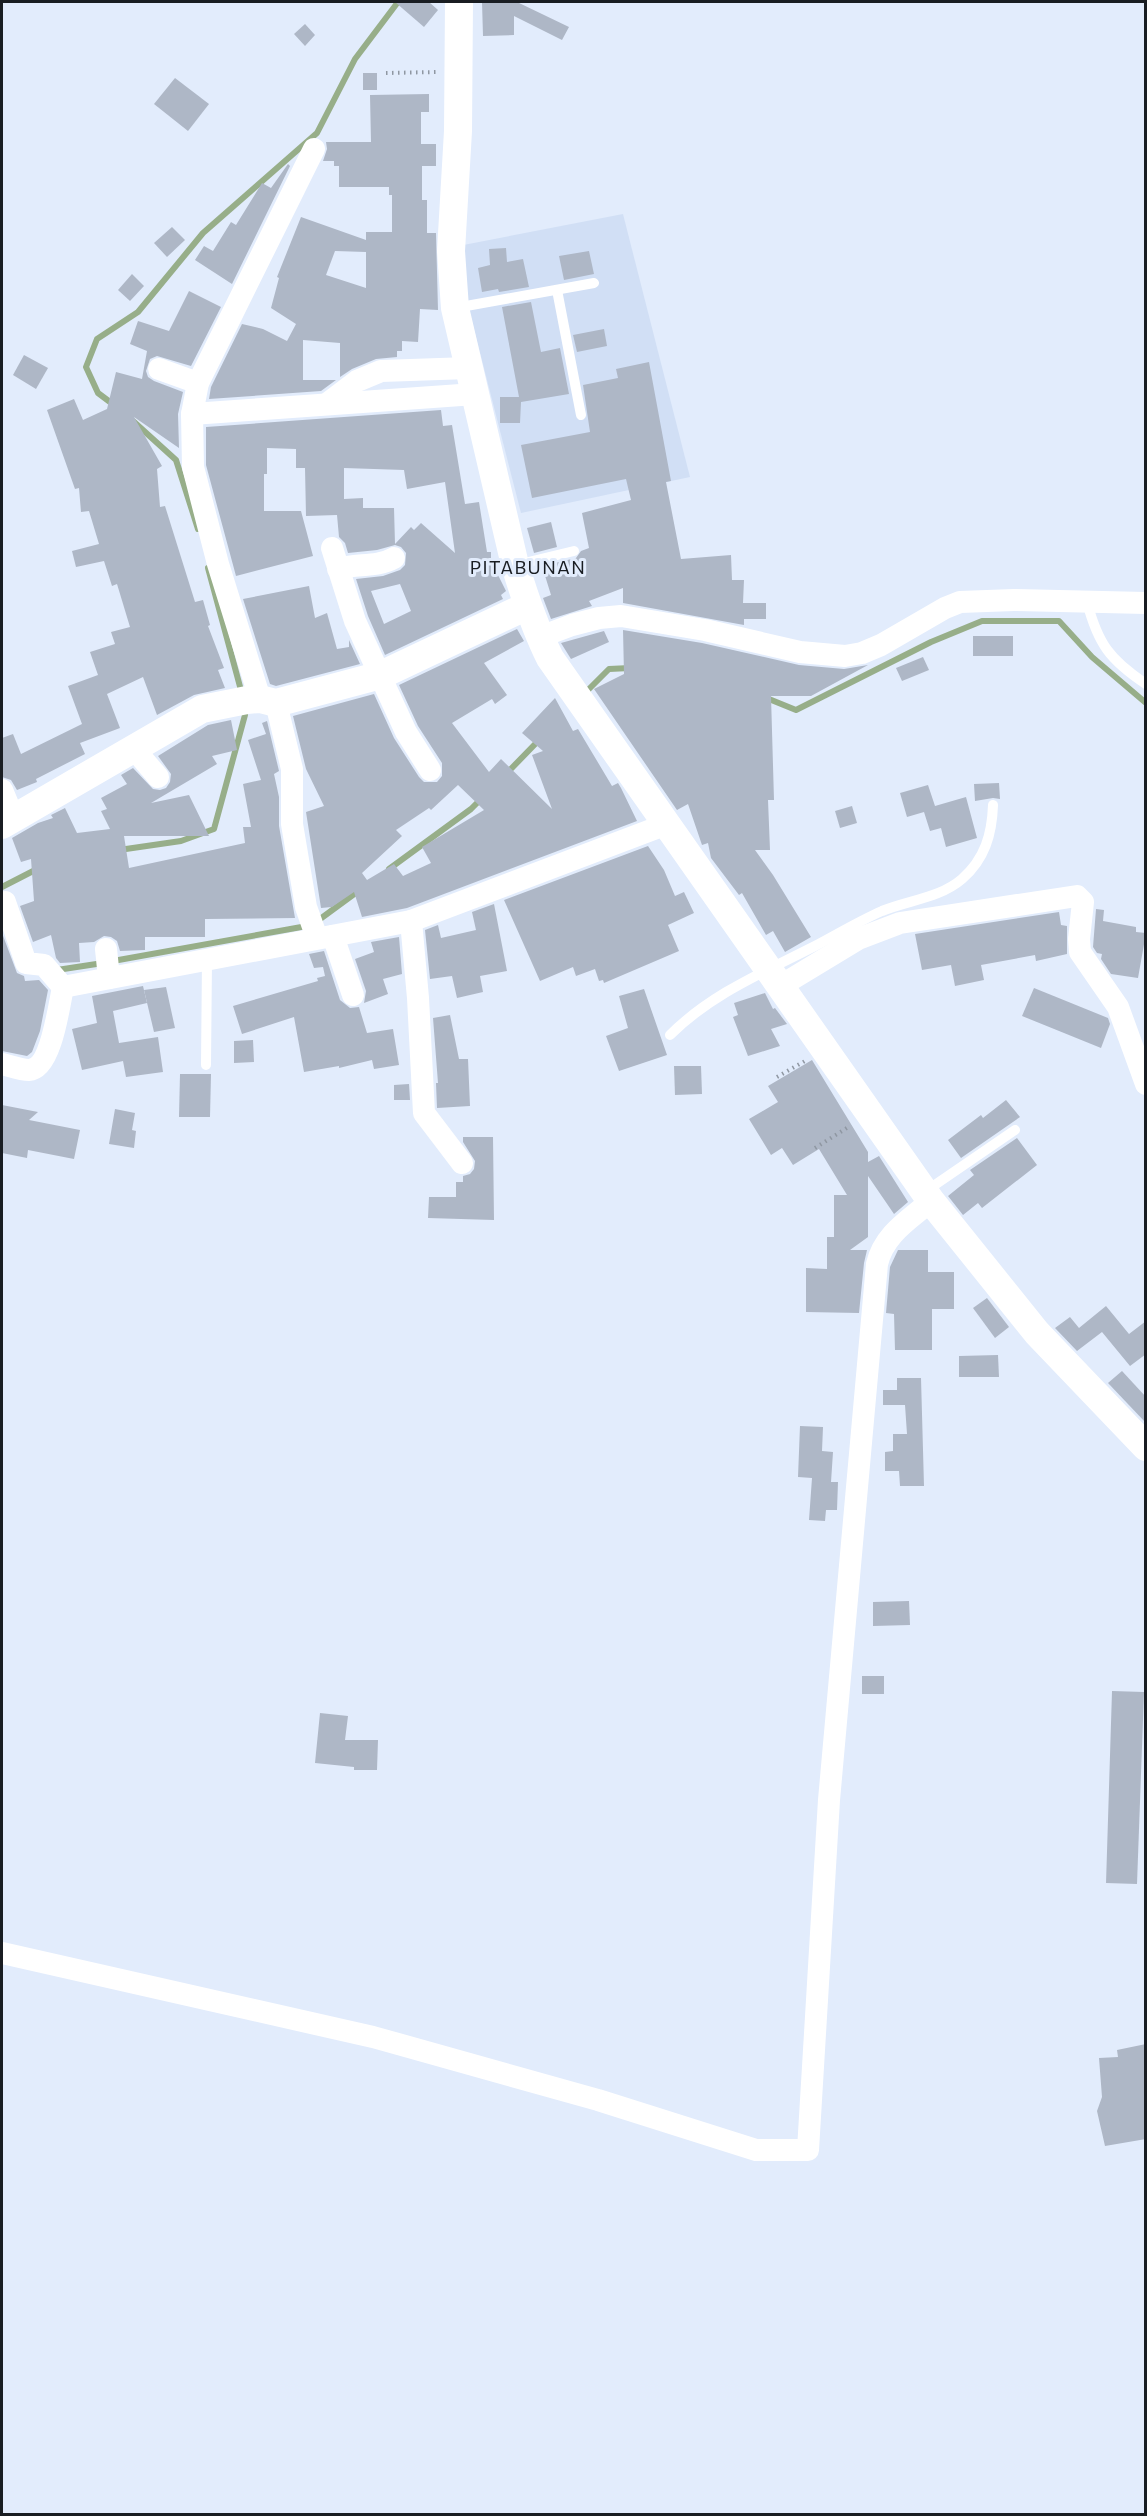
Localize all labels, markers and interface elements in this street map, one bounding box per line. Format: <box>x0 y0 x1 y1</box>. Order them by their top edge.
district label: PITABUNAN <box>470 556 586 578</box>

